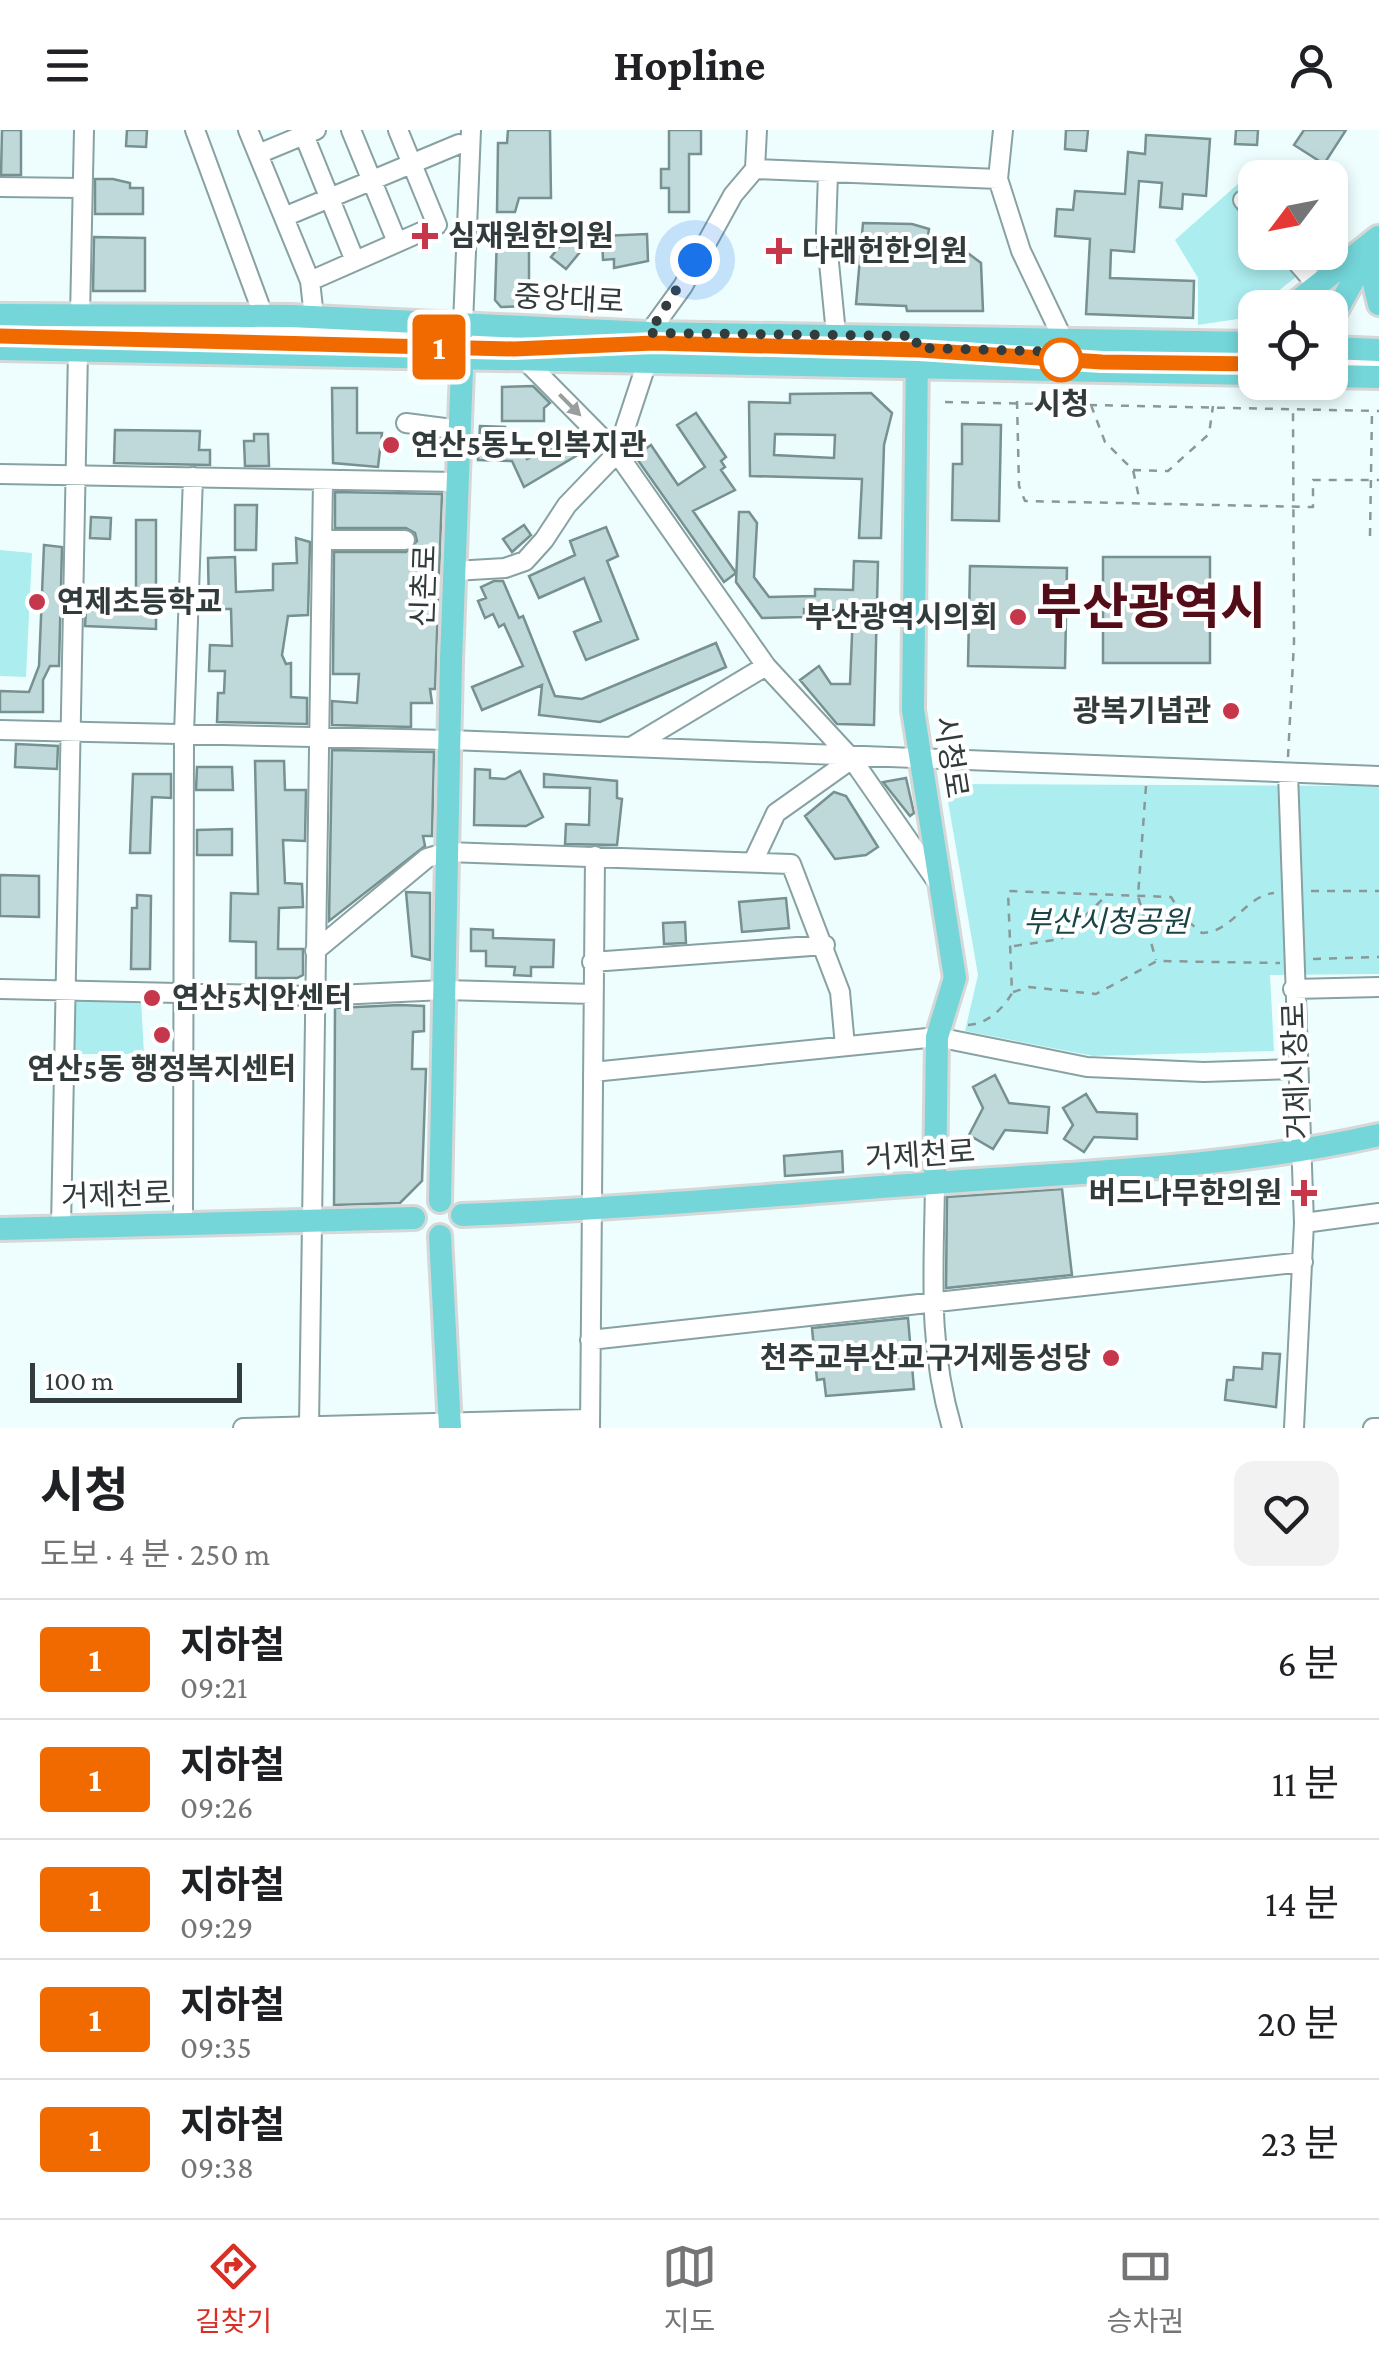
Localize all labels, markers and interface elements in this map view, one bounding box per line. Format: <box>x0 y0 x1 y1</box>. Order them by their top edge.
icon: menu <box>40 38 95 93</box>
icon: person <box>1284 38 1339 93</box>
text: Hopline <box>614 40 765 90</box>
north arrow <box>1238 160 1348 270</box>
map controls <box>1238 160 1348 400</box>
place label: 심재원한의원 <box>448 219 614 252</box>
marker: 심재원한의원 <box>412 223 438 249</box>
place label: 다래헌한의원 <box>802 234 968 267</box>
your location <box>670 235 720 285</box>
marker: 다래헌한의원 <box>766 238 792 264</box>
street label: 중앙대로 <box>513 279 625 318</box>
button: locate <box>1238 290 1348 400</box>
line badge: 1 <box>406 314 472 380</box>
text: 1 <box>432 328 446 367</box>
marker: 시청 <box>1040 339 1082 381</box>
place label: 시청 <box>1033 387 1089 420</box>
one-way arrow <box>558 393 582 417</box>
place label: 연산5동노인복지관 <box>411 428 647 461</box>
marker: 연산5동노인복지관 <box>380 434 402 456</box>
street label: 신촌로 <box>406 544 441 628</box>
district label: 부산광역시 <box>1036 579 1266 635</box>
place label: 연제초등학교 <box>57 585 223 618</box>
marker: 연제초등학교 <box>26 591 48 613</box>
place label: 부산광역시의회 <box>805 600 998 633</box>
marker: 부산광역시의회 <box>1007 606 1029 628</box>
place label: 광복기념관 <box>1073 694 1211 727</box>
marker: 광복기념관 <box>1220 700 1242 722</box>
street label: 시청로 <box>929 713 974 800</box>
park label: 부산시청공원 <box>1023 905 1191 938</box>
place label: 연산5치안센터 <box>172 981 352 1014</box>
marker: 연산5치안센터 <box>141 987 163 1009</box>
street label: 거제시장로 <box>1277 1001 1314 1141</box>
marker: 연산5동 행정복지센터 <box>151 1024 173 1046</box>
place label: 연산5동 행정복지센터 <box>28 1052 296 1085</box>
street label: 거제천로 <box>864 1134 976 1175</box>
street label: 거제천로 <box>60 1176 172 1213</box>
place label: 버드나무한의원 <box>1089 1176 1282 1209</box>
marker: 버드나무한의원 <box>1291 1180 1317 1206</box>
place label: 천주교부산교구거제동성당 <box>760 1341 1091 1374</box>
marker: 천주교부산교구거제동성당 <box>1100 1347 1122 1369</box>
scale bar <box>30 1358 242 1402</box>
text: 100 m <box>45 1365 114 1396</box>
button: heart <box>1234 1461 1339 1566</box>
text: 시청 <box>40 1464 128 1517</box>
text: 도보 · 4 분 · 250 m <box>40 1536 270 1572</box>
text: 지하철 <box>180 1624 285 1666</box>
text: 1 <box>88 1640 102 1679</box>
text: 6 분 <box>1278 1642 1339 1684</box>
text: 09:21 <box>180 1669 248 1705</box>
text: 지하철 <box>180 1744 285 1786</box>
text: 1 <box>88 1760 102 1799</box>
text: 11 분 <box>1272 1762 1339 1804</box>
text: 09:26 <box>180 1789 253 1825</box>
text: 지하철 <box>180 1864 285 1906</box>
text: 1 <box>88 1880 102 1919</box>
text: 14 분 <box>1265 1882 1339 1924</box>
text: 09:29 <box>180 1909 253 1945</box>
text: 지하철 <box>180 1984 285 2026</box>
text: 1 <box>88 2000 102 2039</box>
text: 20 분 <box>1257 2002 1339 2044</box>
text: 09:35 <box>180 2029 252 2065</box>
text: 지하철 <box>180 2104 285 2146</box>
text: 1 <box>88 2120 102 2159</box>
text: 23 분 <box>1261 2122 1339 2164</box>
text: 09:38 <box>180 2149 254 2185</box>
tab: 길찾기 <box>195 2239 272 2339</box>
tab: 지도 <box>662 2239 717 2339</box>
tab: 승차권 <box>1107 2239 1184 2339</box>

